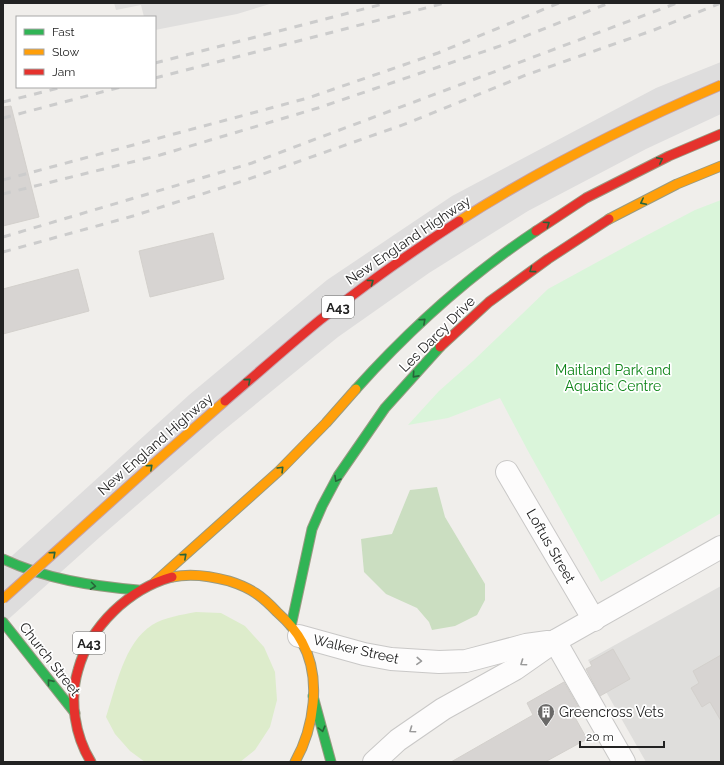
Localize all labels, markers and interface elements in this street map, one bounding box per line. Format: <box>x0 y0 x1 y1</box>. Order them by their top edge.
legend <box>16 16 156 88</box>
text: Fast <box>52 25 75 39</box>
text: Slow <box>52 45 79 59</box>
text: Jam <box>52 65 75 79</box>
one-way arrow <box>656 157 664 165</box>
street label: New England Highway <box>343 192 474 288</box>
one-way arrow <box>639 197 647 205</box>
one-way arrow <box>543 221 550 229</box>
one-way arrow <box>530 265 537 272</box>
one-way arrow <box>366 280 373 287</box>
street label: Les Darcy Drive <box>396 293 478 375</box>
road number: A43 <box>322 296 354 318</box>
one-way arrow <box>418 319 426 326</box>
park label: Maitland Park and Aquatic Centre <box>555 362 671 394</box>
one-way arrow <box>412 370 419 378</box>
one-way arrow <box>243 379 250 386</box>
street label: New England Highway <box>94 390 216 498</box>
one-way arrow <box>145 465 152 472</box>
one-way arrow <box>276 466 284 474</box>
one-way arrow <box>334 475 341 482</box>
street label: Loftus Street <box>523 506 579 586</box>
one-way arrow <box>48 551 56 558</box>
one-way arrow <box>180 554 187 561</box>
one-way arrow <box>90 581 96 590</box>
street label: Church Street <box>16 619 84 699</box>
street label: Walker Street <box>312 631 401 667</box>
road number: A43 <box>73 632 105 654</box>
one-way arrow <box>416 656 422 665</box>
one-way arrow <box>520 658 527 666</box>
one-way arrow <box>48 680 55 687</box>
building icon: Greencross Vets <box>536 702 556 727</box>
place label: Greencross Vets <box>559 704 664 720</box>
scale bar <box>580 723 664 749</box>
one-way arrow <box>317 725 326 732</box>
one-way arrow <box>409 725 416 733</box>
text: 20 m <box>586 730 614 744</box>

